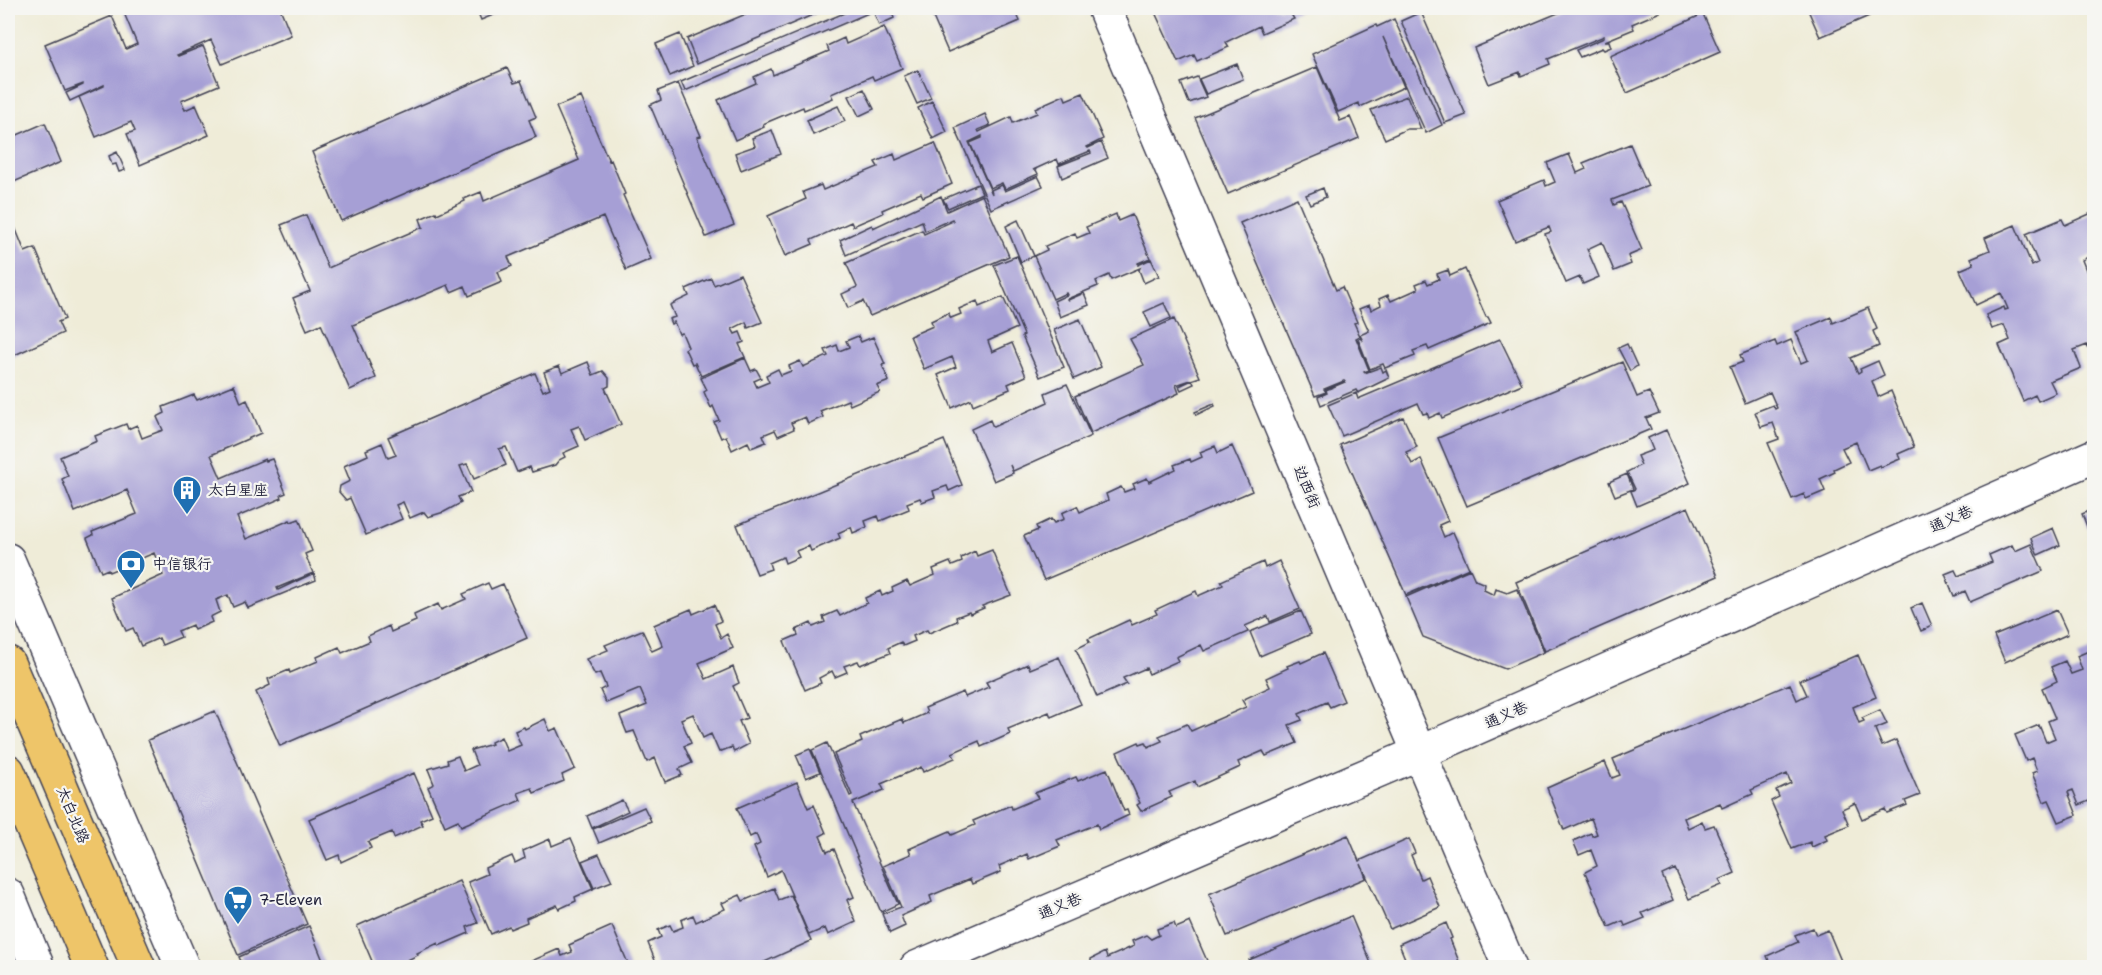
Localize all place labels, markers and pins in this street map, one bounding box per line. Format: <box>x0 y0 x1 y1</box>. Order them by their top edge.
building icon: 太白星座 <box>171 474 203 516</box>
place label: 太白星座 <box>208 480 268 500</box>
bank icon: 中信银行 <box>115 548 147 590</box>
place label: 中信银行 <box>152 554 212 574</box>
supermarket icon: 7-Eleven <box>222 884 254 926</box>
place label: 7-Eleven <box>259 890 322 910</box>

